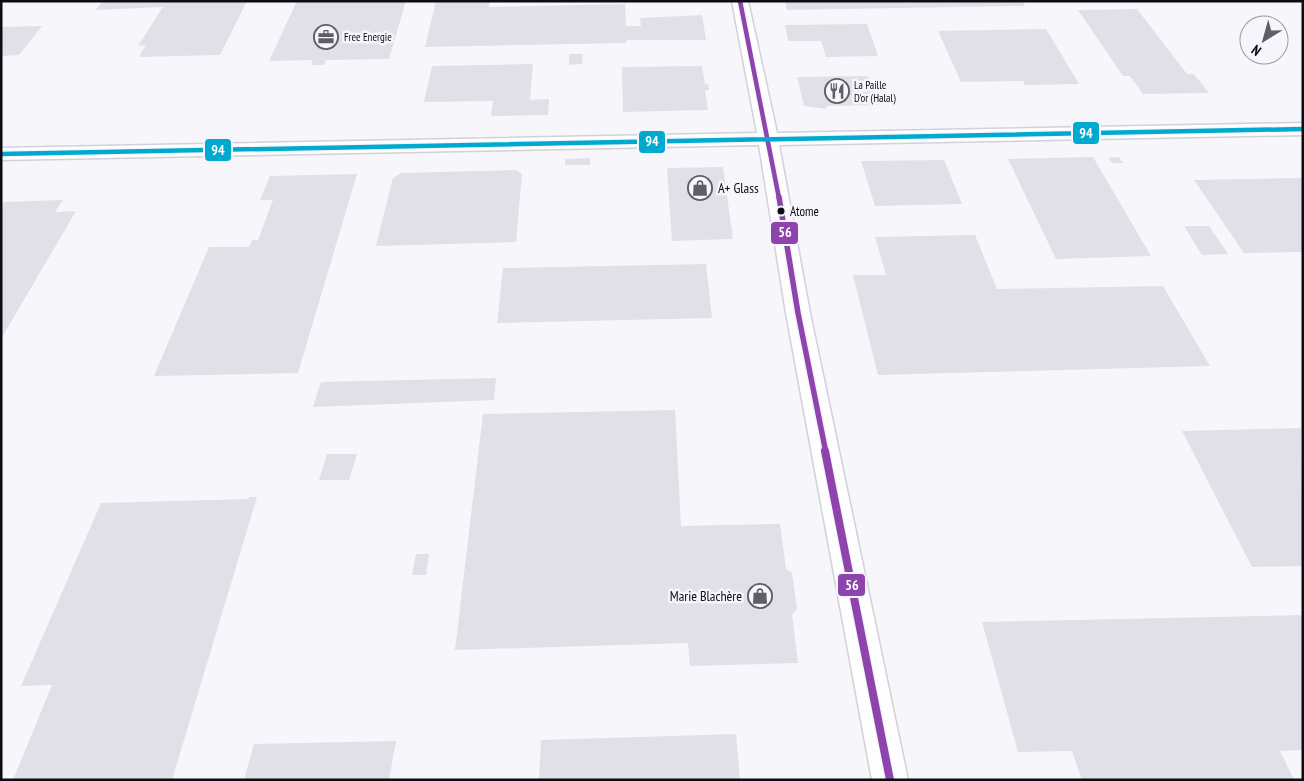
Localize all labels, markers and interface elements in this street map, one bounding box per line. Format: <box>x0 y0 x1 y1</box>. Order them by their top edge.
north arrow <box>1239 15 1289 65</box>
office icon: Free Energie <box>313 24 339 50</box>
place label: Free Energie <box>344 30 392 44</box>
text: N <box>1248 41 1265 60</box>
restaurant icon: La Paille D'or (Halal) <box>824 78 850 104</box>
place label: La Paille D'or (Halal) <box>854 78 896 105</box>
line badge: 94 <box>1072 121 1100 145</box>
text: 94 <box>1079 124 1093 142</box>
line badge: 94 <box>638 130 666 154</box>
text: 94 <box>645 132 659 150</box>
line badge: 94 <box>204 138 232 162</box>
text: 94 <box>211 141 225 159</box>
shop icon: A+ Glass <box>687 175 713 201</box>
place label: A+ Glass <box>718 179 759 197</box>
place label: Atome <box>790 203 819 220</box>
marker: Atome <box>776 206 786 216</box>
line badge: 56 <box>770 221 799 245</box>
text: 56 <box>778 223 792 241</box>
line badge: 56 <box>837 573 866 597</box>
text: 56 <box>845 576 859 594</box>
shop icon: Marie Blachère <box>747 583 773 609</box>
place label: Marie Blachère <box>670 587 742 605</box>

